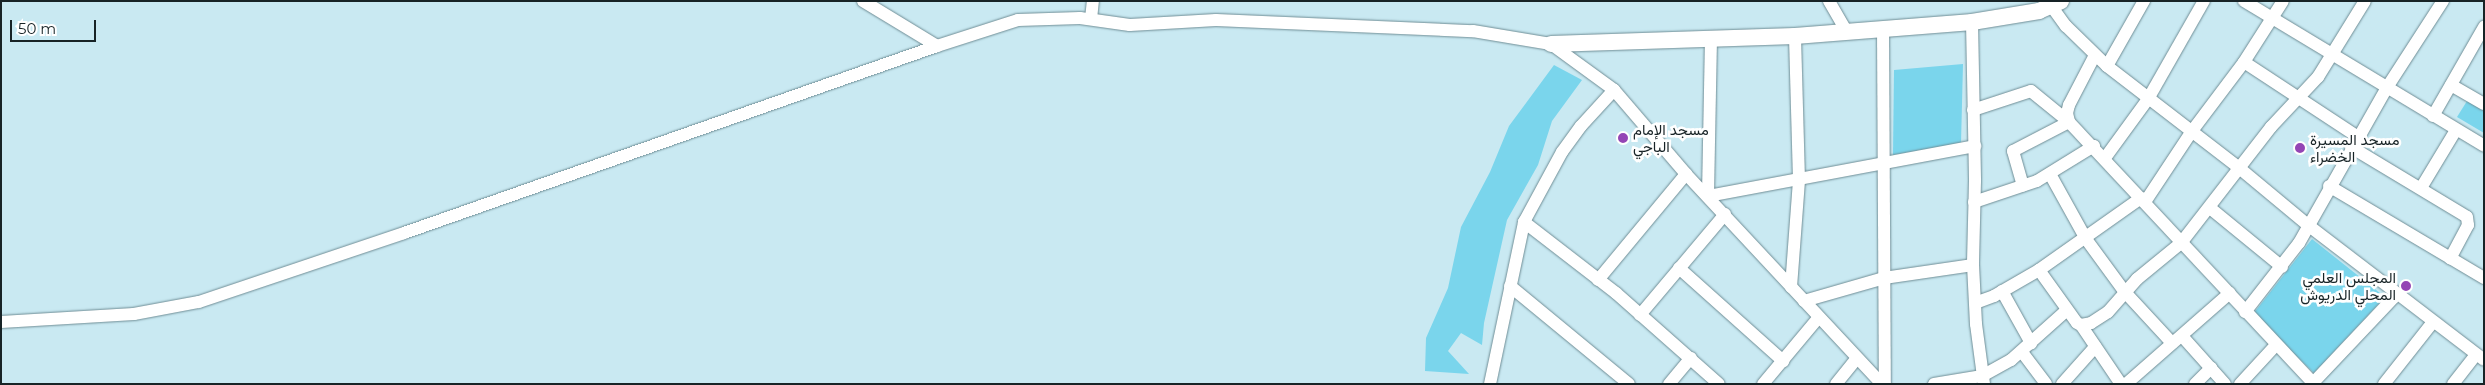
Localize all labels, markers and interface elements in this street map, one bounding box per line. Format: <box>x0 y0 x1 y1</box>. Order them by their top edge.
scale bar <box>12 10 99 42</box>
text: 50 m <box>18 19 56 38</box>
place label: مسجد الإمام الباجي <box>1633 120 1709 155</box>
place label: مسجد المسيرة الخضراء <box>2310 130 2399 165</box>
marker: مسجد الإمام الباجي <box>1617 132 1629 144</box>
marker: مسجد المسيرة الخضراء <box>2294 142 2306 154</box>
place label: المجلس العلمي المحلي الدريوش <box>2300 268 2396 303</box>
marker: المجلس العلمي المحلي الدريوش <box>2400 280 2412 292</box>

